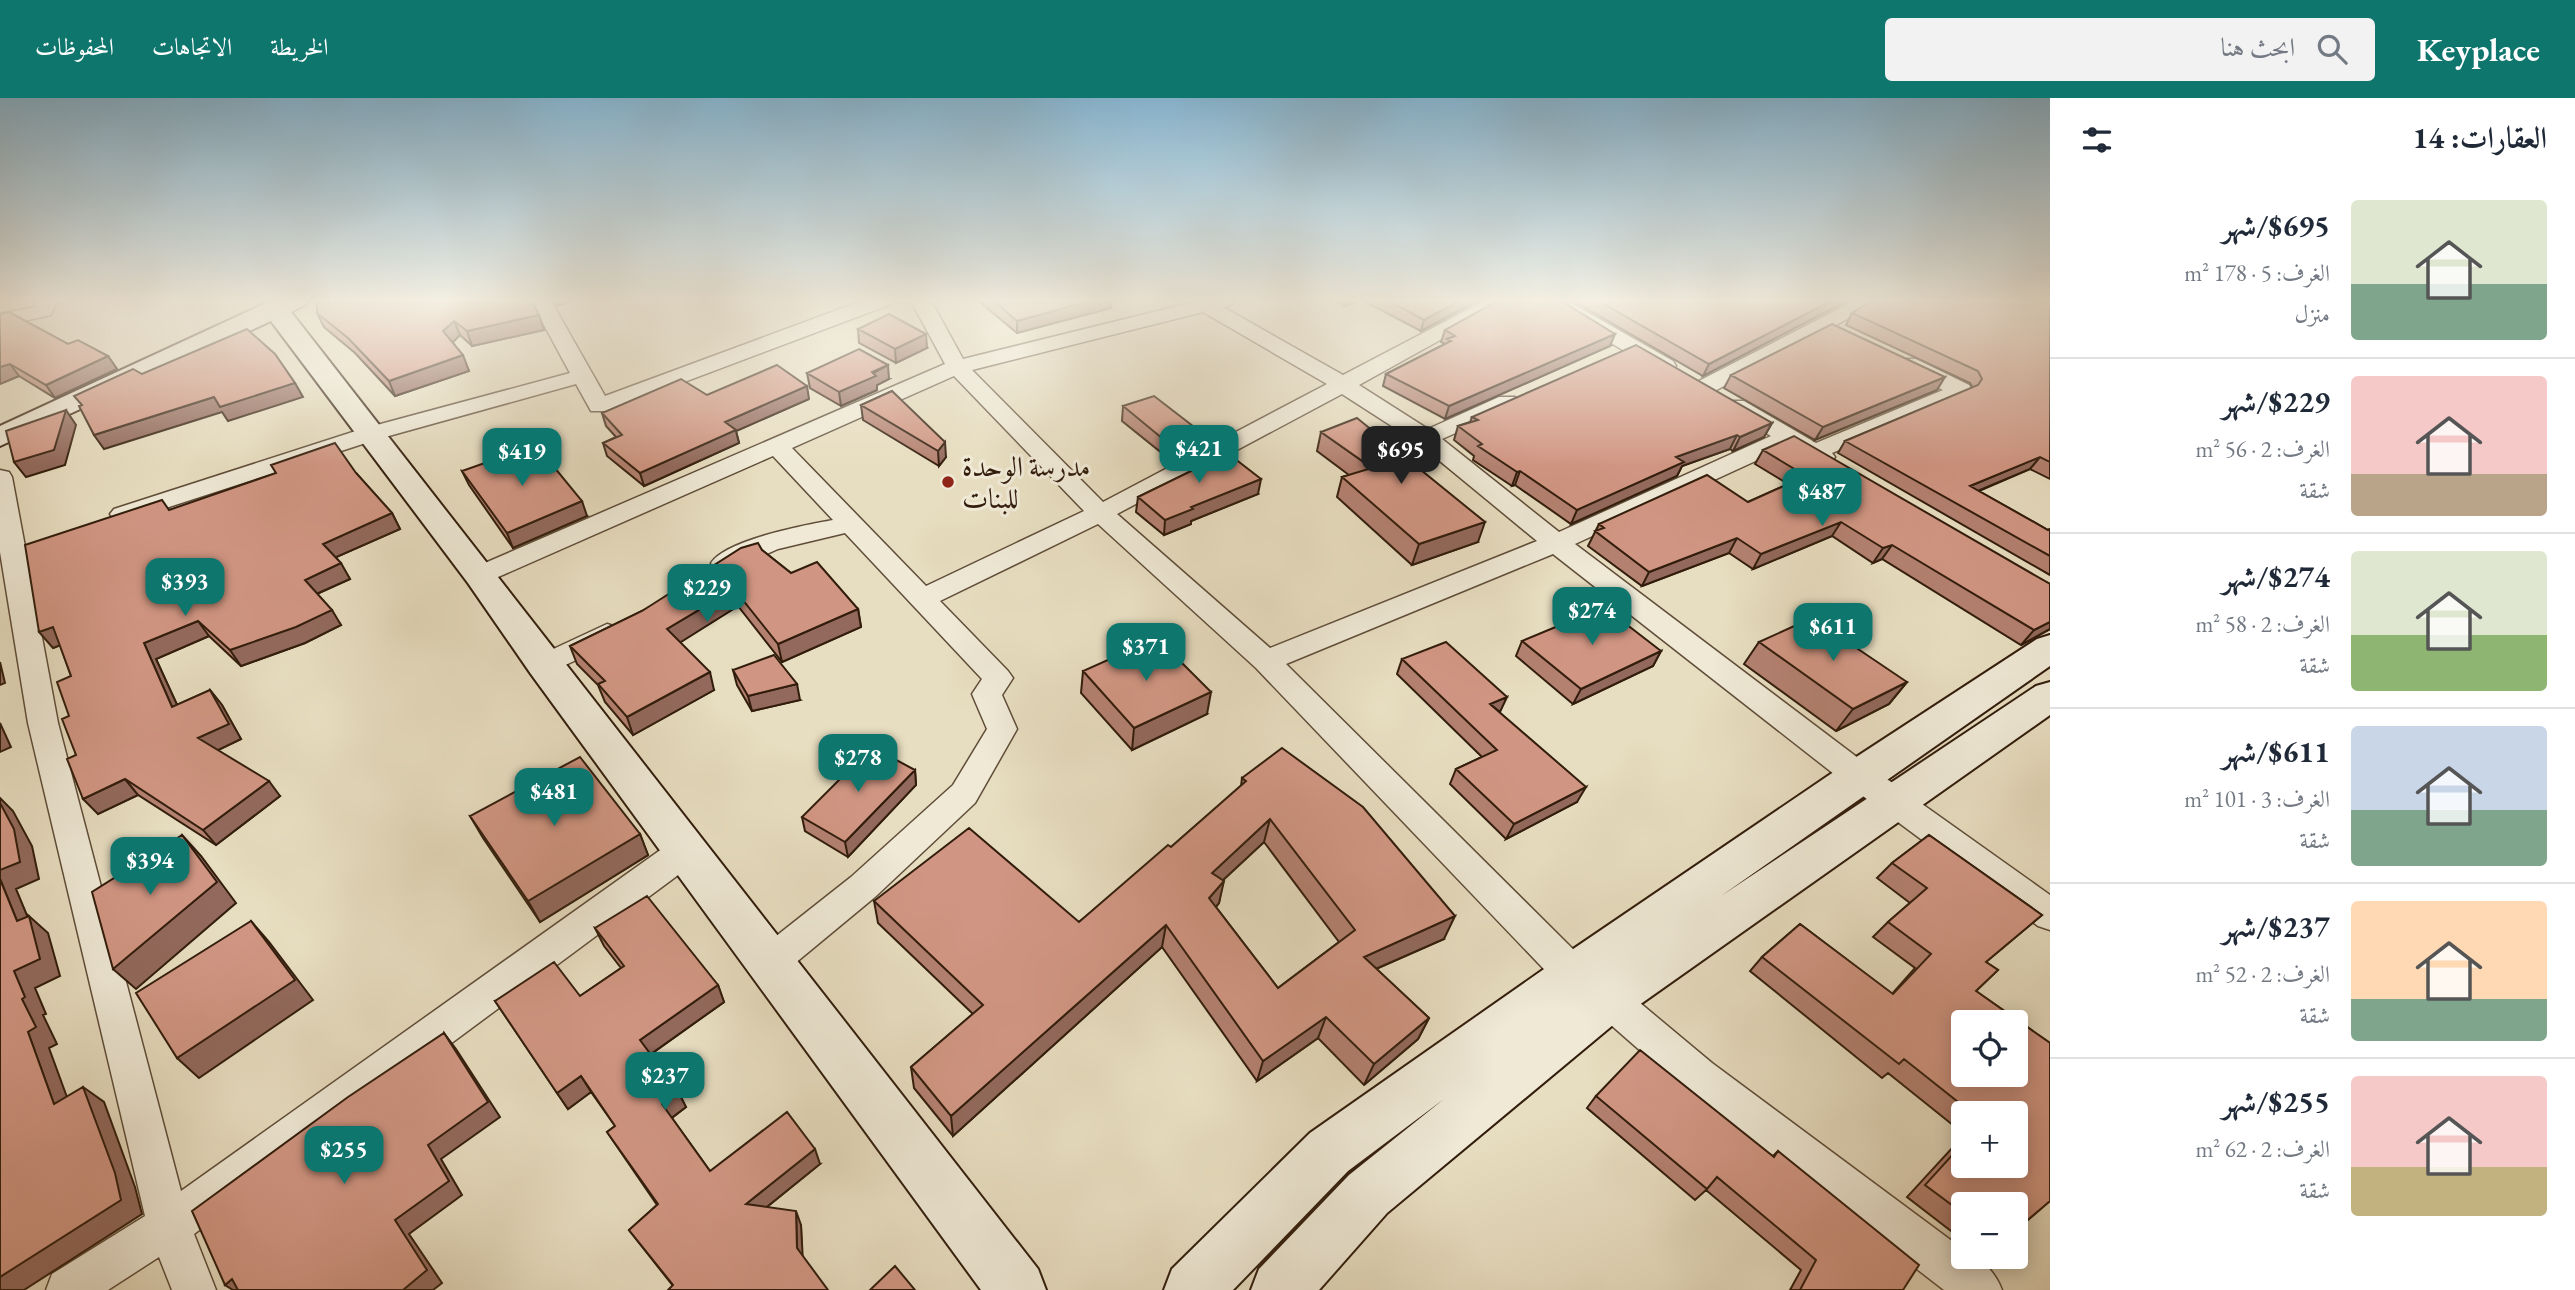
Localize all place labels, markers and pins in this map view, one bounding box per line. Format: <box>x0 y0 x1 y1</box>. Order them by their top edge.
pin: $421 <box>1158 426 1240 485</box>
pin: $695 <box>1360 426 1442 486</box>
pin: $419 <box>481 428 563 488</box>
place label: مدرسة الوحدة للبنات <box>962 448 1091 516</box>
pin: $487 <box>1781 468 1863 528</box>
marker: مدرسة الوحدة للبنات <box>940 474 956 490</box>
pin: $393 <box>144 559 226 618</box>
pin: $229 <box>666 564 748 624</box>
pin: $274 <box>1551 588 1633 647</box>
pin: $611 <box>1792 603 1874 663</box>
pin: $371 <box>1105 624 1187 683</box>
pin: $278 <box>817 734 899 794</box>
pin: $481 <box>513 768 595 828</box>
pin: $394 <box>109 838 191 897</box>
pin: $237 <box>624 1052 706 1112</box>
pin: $255 <box>303 1126 385 1186</box>

